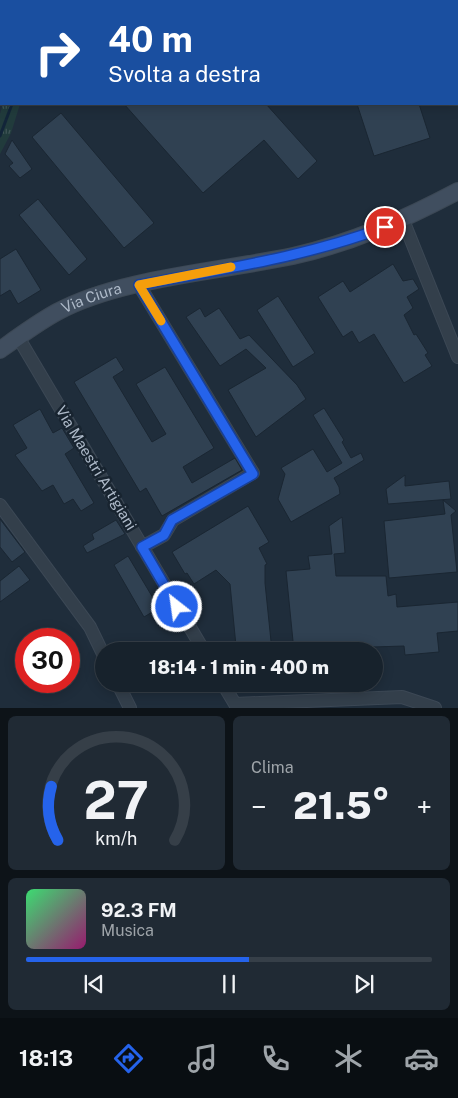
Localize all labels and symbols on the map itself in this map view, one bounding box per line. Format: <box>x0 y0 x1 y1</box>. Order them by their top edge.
pin <box>364 206 406 248</box>
street label: Via Ciura <box>59 279 123 316</box>
street label: Via Maestri Artigiani <box>53 403 140 533</box>
position arrow <box>150 580 202 632</box>
speed limit sign: 30 <box>15 628 80 693</box>

